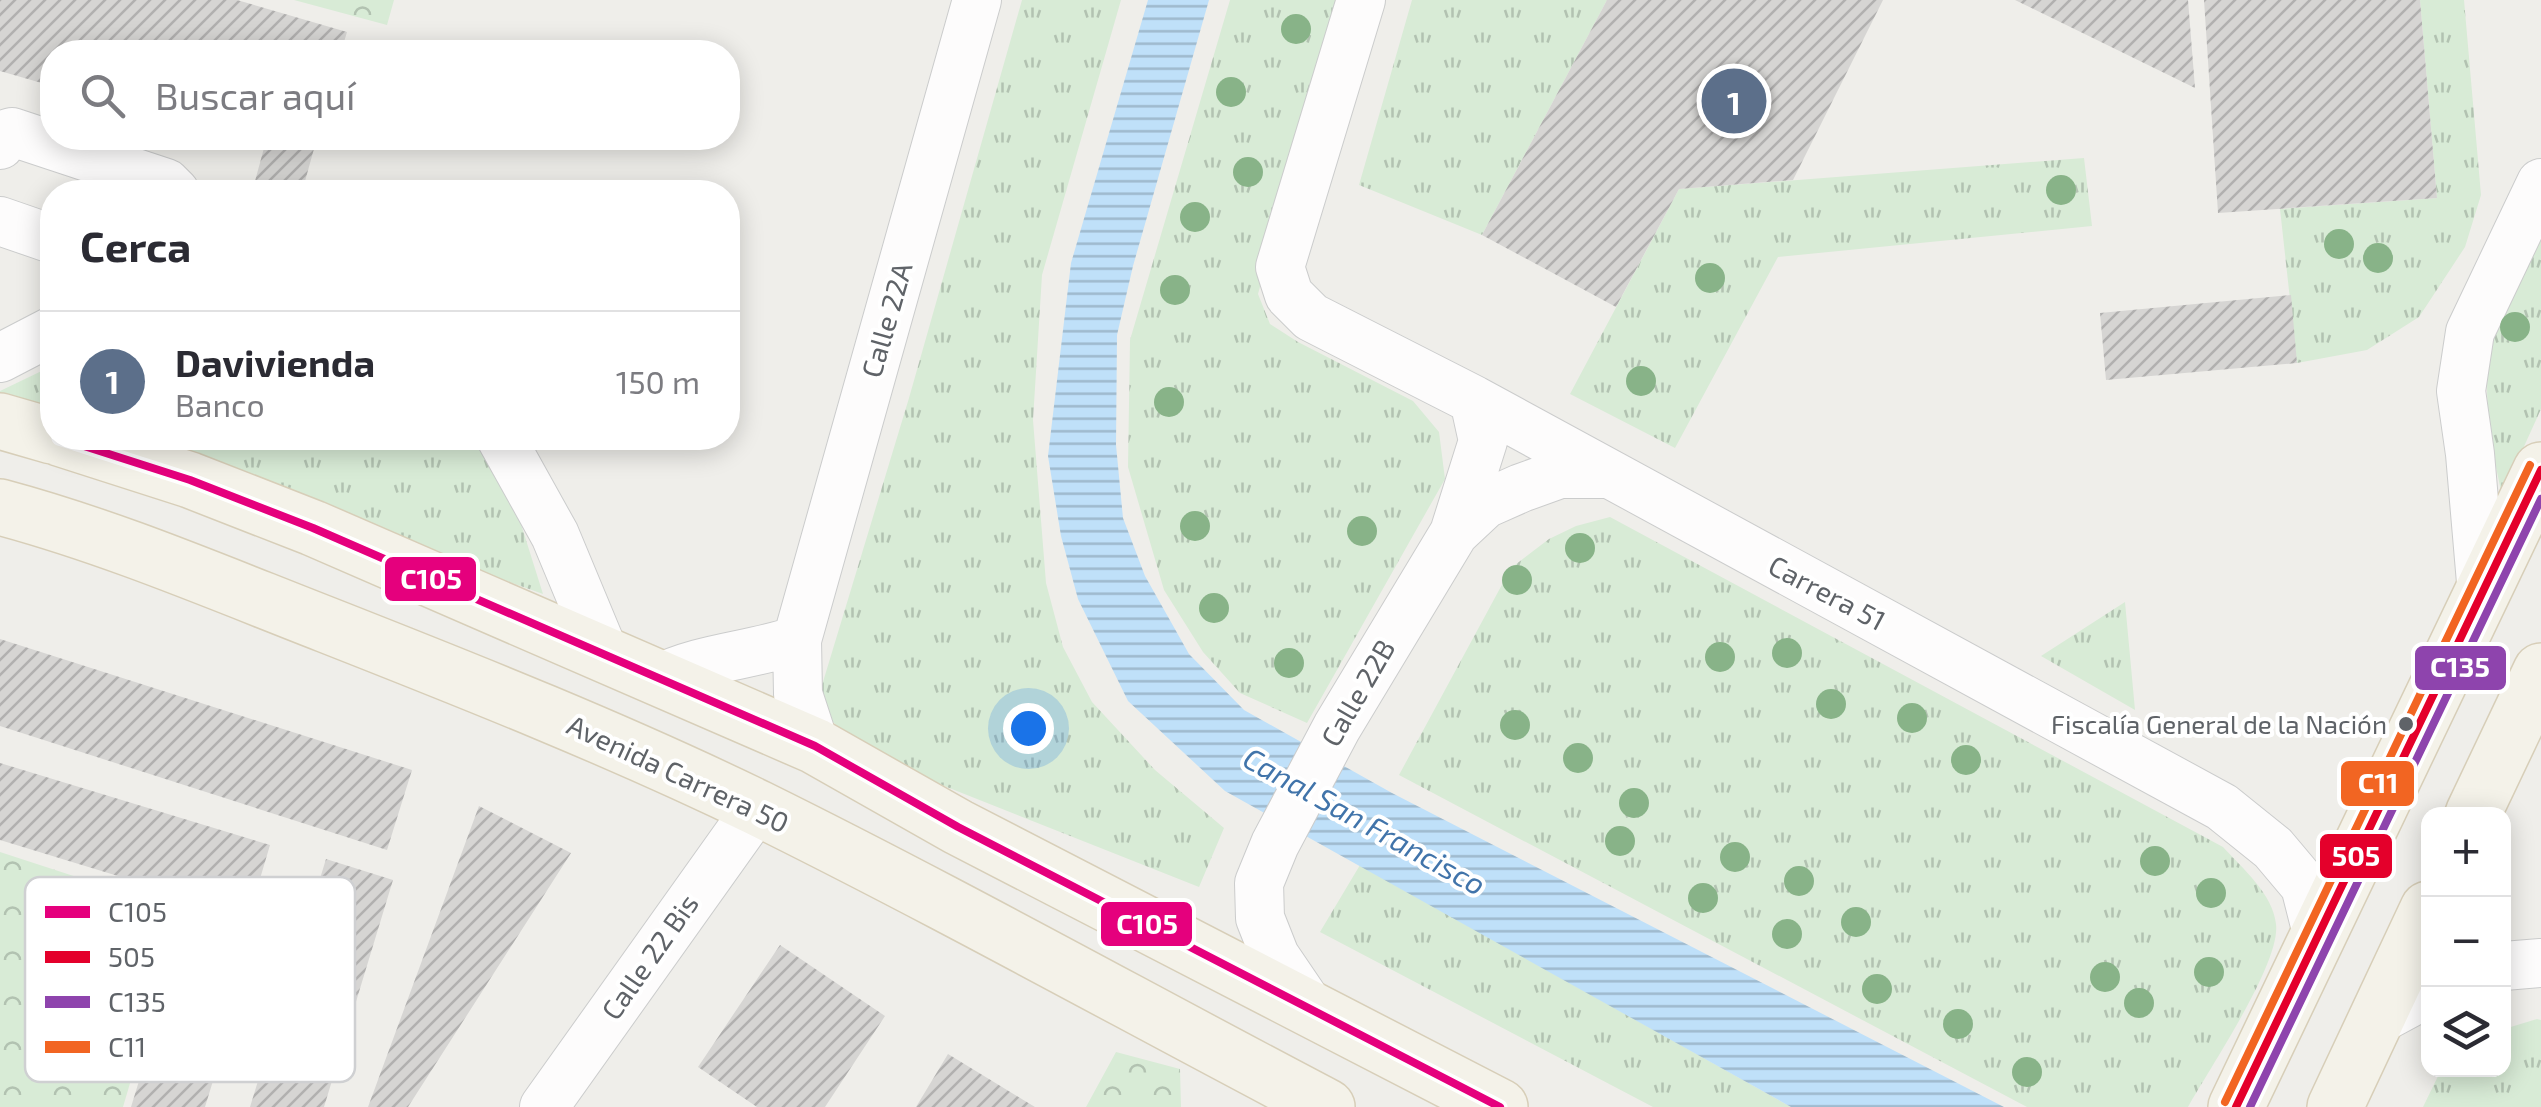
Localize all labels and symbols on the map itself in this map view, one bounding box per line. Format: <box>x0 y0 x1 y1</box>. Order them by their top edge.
pin: 1 <box>1702 64 1766 138</box>
street label: Calle 22A <box>853 258 919 381</box>
street label: Carrera 51 <box>1763 547 1892 637</box>
line badge: C105 <box>383 555 478 603</box>
text: C105 <box>400 561 462 595</box>
street label: Calle 22B <box>1313 633 1401 752</box>
line badge: C135 <box>2413 644 2508 692</box>
text: C135 <box>2430 649 2490 683</box>
your location <box>1003 703 1054 754</box>
street label: Avenida Carrera 50 <box>562 707 795 839</box>
place label: Fiscalía General de la Nación <box>2051 708 2387 739</box>
marker: Fiscalía General de la Nación <box>2396 714 2416 734</box>
water label: Canal San Francisco <box>1238 739 1492 902</box>
line badge: C11 <box>2339 759 2416 808</box>
text: C11 <box>2358 765 2398 799</box>
line badge: 505 <box>2318 832 2394 880</box>
text: 505 <box>2332 838 2380 872</box>
legend <box>25 877 355 1082</box>
street label: Calle 22 Bis <box>594 887 705 1026</box>
text: C105 <box>108 894 167 928</box>
line badge: C105 <box>1099 900 1194 948</box>
text: C105 <box>1116 906 1178 940</box>
text: 505 <box>108 939 155 973</box>
text: C135 <box>108 984 166 1018</box>
text: C11 <box>108 1029 146 1063</box>

